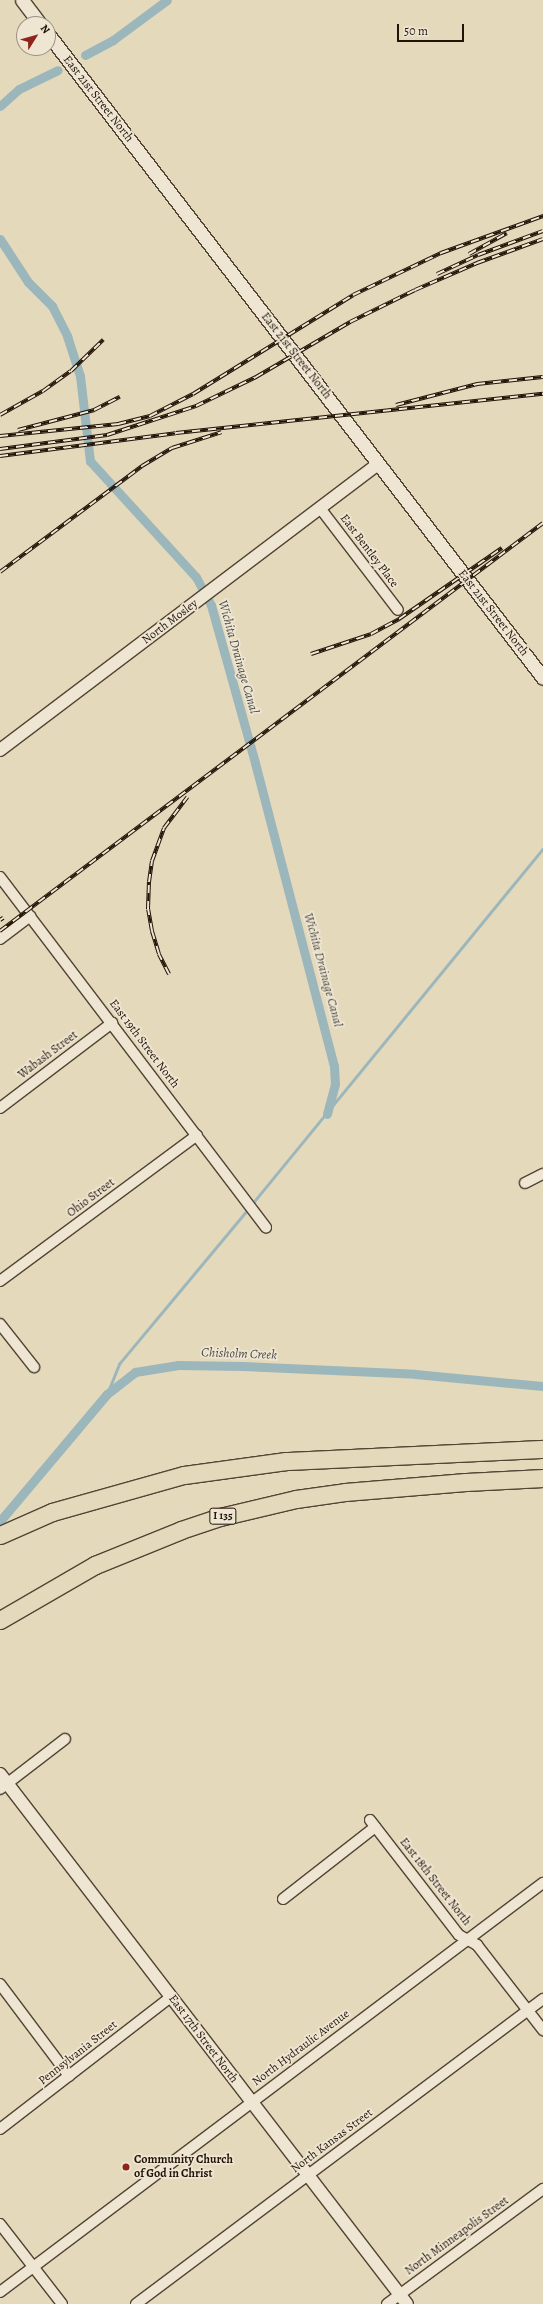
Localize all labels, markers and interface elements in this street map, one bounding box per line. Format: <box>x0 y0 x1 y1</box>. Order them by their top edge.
north arrow <box>16 16 56 56</box>
scale bar <box>399 16 466 42</box>
text: N <box>37 21 54 37</box>
text: 50 m <box>404 23 428 39</box>
street label: East 21st Street North <box>60 53 136 145</box>
street label: East 21st Street North <box>258 310 334 402</box>
street label: East Bentley Place <box>337 512 401 590</box>
street label: East 21st Street North <box>455 567 531 659</box>
street label: North Mosley <box>139 596 201 648</box>
water label: Wichita Drainage Canal <box>214 598 262 716</box>
water label: Wichita Drainage Canal <box>300 911 346 1029</box>
street label: East 19th Street North <box>106 997 182 1091</box>
street label: Wabash Street <box>15 1028 81 1082</box>
street label: Ohio Street <box>64 1175 118 1221</box>
water label: Chisholm Creek <box>201 1345 277 1363</box>
road number: I 135 <box>209 1507 237 1525</box>
street label: East 18th Street North <box>396 1835 474 1929</box>
street label: East 17th Street North <box>165 1992 241 2086</box>
street label: North Hydraulic Avenue <box>250 2007 352 2089</box>
street label: Pennsylvania Street <box>36 2018 120 2088</box>
street label: North Kansas Street <box>288 2106 376 2176</box>
place label: Community Church of God in Christ <box>134 2153 233 2181</box>
marker: Community Church of God in Christ <box>121 2162 131 2172</box>
street label: North Minneapolis Street <box>402 2194 512 2278</box>

